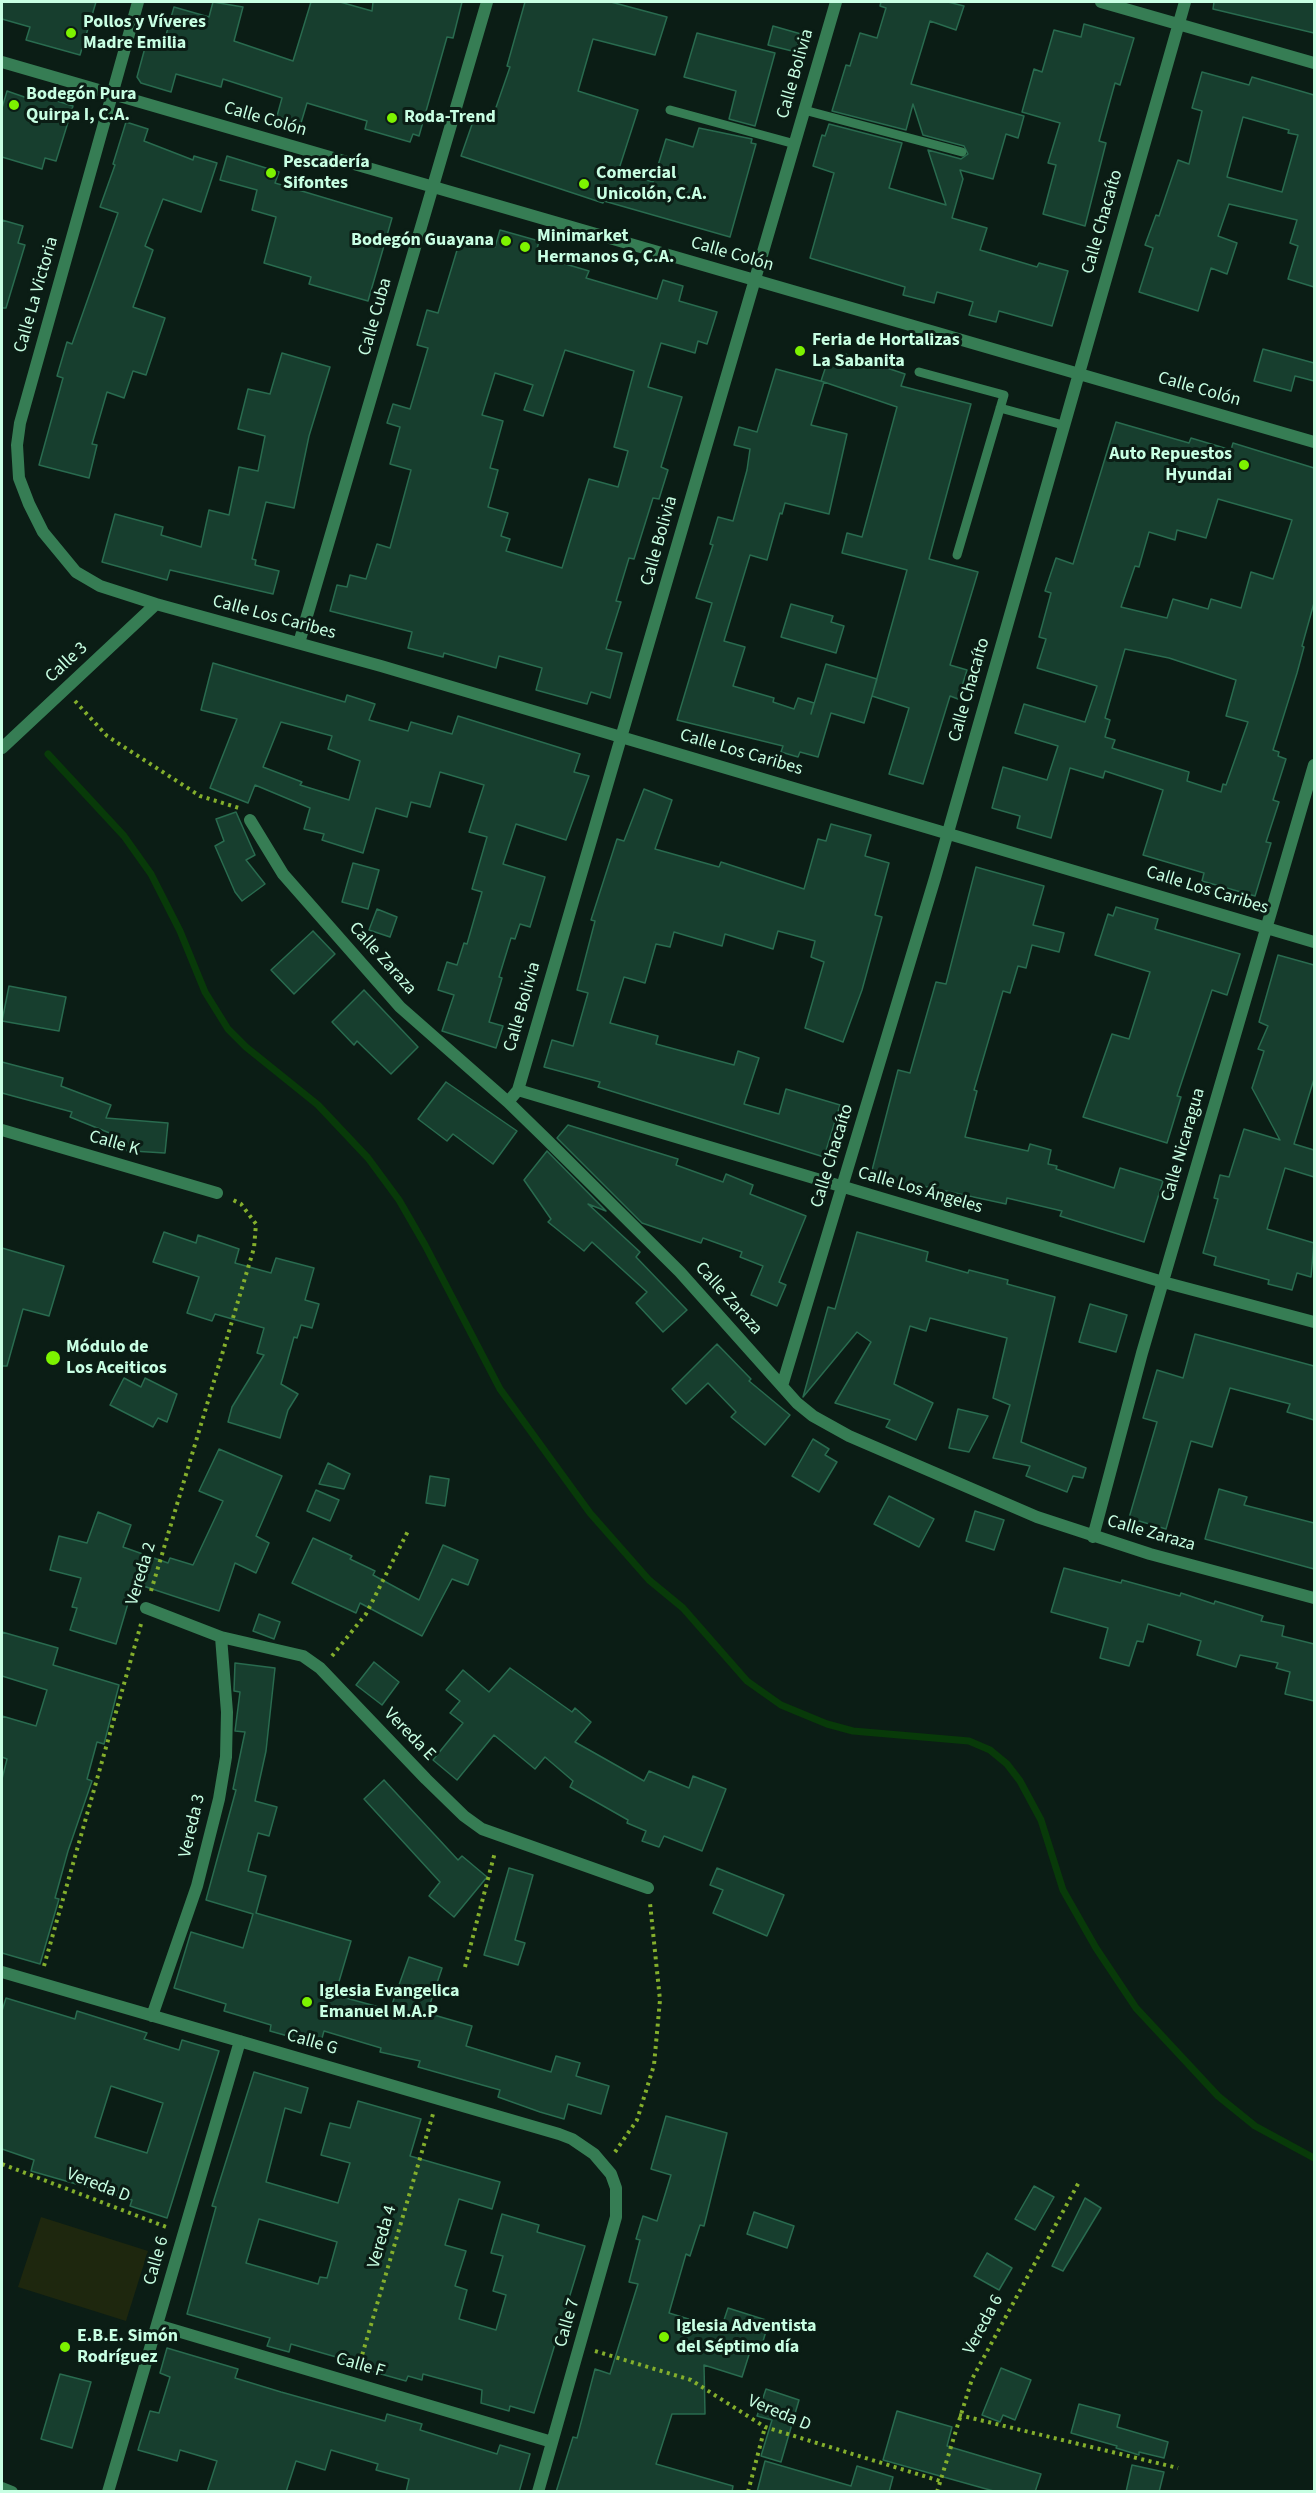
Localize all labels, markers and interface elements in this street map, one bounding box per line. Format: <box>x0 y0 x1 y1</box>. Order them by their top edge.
place label: Pollos y Víveres Madre Emilia <box>83 12 206 54</box>
marker: Pollos y Víveres Madre Emilia <box>64 26 78 40</box>
street label: Calle Bolivia <box>773 27 819 121</box>
place label: Bodegón Pura Quirpa I, C.A. <box>26 84 137 127</box>
marker: Bodegón Pura Quirpa I, C.A. <box>7 98 21 112</box>
street label: Calle Colón <box>221 98 309 142</box>
place label: Roda-Trend <box>404 107 496 129</box>
marker: Roda-Trend <box>385 111 399 125</box>
place label: Pescadería Sifontes <box>283 152 370 195</box>
place label: Comercial Unicolón, C.A. <box>596 163 707 206</box>
marker: Pescadería Sifontes <box>264 166 278 180</box>
street label: Calle Chacaíto <box>1078 167 1128 277</box>
marker: Comercial Unicolón, C.A. <box>577 177 591 191</box>
place label: Minimarket Hermanos G, C.A. <box>537 226 674 268</box>
place label: Bodegón Guayana <box>351 230 494 252</box>
street label: Calle Colón <box>688 233 776 277</box>
marker: Bodegón Guayana <box>499 234 513 248</box>
street label: Calle La Victoria <box>10 235 64 355</box>
marker: Minimarket Hermanos G, C.A. <box>518 240 532 254</box>
street label: Calle Cuba <box>355 276 397 358</box>
place label: Feria de Hortalizas La Sabanita <box>812 330 960 372</box>
marker: Feria de Hortalizas La Sabanita <box>793 344 807 358</box>
street label: Calle Colón <box>1155 368 1243 412</box>
place label: Auto Repuestos Hyundai <box>1109 444 1232 486</box>
marker: Auto Repuestos Hyundai <box>1237 458 1251 472</box>
street label: Calle Bolivia <box>637 494 683 588</box>
street label: Calle Los Caribes <box>210 591 338 645</box>
street label: Calle Chacaíto <box>945 635 995 745</box>
street label: Calle 3 <box>41 638 93 688</box>
street label: Calle Los Caribes <box>677 725 805 781</box>
street label: Calle Los Caribes <box>1143 862 1271 920</box>
street label: Calle Zaraza <box>344 918 420 1000</box>
street label: Calle Bolivia <box>500 960 546 1054</box>
street label: Calle Nicaragua <box>1157 1086 1211 1204</box>
street label: Calle Chacaíto <box>807 1102 859 1210</box>
street label: Calle K <box>86 1127 142 1161</box>
street label: Calle Los Ángeles <box>855 1163 985 1219</box>
street label: Calle Zaraza <box>690 1258 766 1340</box>
place label: Módulo de Los Aceiticos <box>66 1337 167 1380</box>
marker: Módulo de Los Aceiticos <box>44 1349 62 1367</box>
street label: Calle Zaraza <box>1104 1511 1198 1557</box>
street label: Vereda 2 <box>122 1540 162 1608</box>
street label: Vereda E <box>379 1704 439 1766</box>
street label: Vereda 3 <box>175 1792 211 1860</box>
place label: Iglesia Evangelica Emanuel M.A.P <box>319 1981 460 2024</box>
marker: Iglesia Evangelica Emanuel M.A.P <box>300 1995 314 2009</box>
street label: Calle G <box>284 2025 340 2061</box>
street label: Vereda D <box>63 2164 133 2208</box>
street label: Vereda 4 <box>364 2203 402 2271</box>
street label: Calle 6 <box>140 2234 174 2288</box>
street label: Vereda 6 <box>959 2291 1009 2359</box>
street label: Calle 7 <box>551 2296 585 2350</box>
place label: Iglesia Adventista del Séptimo día <box>676 2316 817 2358</box>
place label: E.B.E. Simón Rodríguez <box>77 2326 178 2368</box>
marker: Iglesia Adventista del Séptimo día <box>657 2330 671 2344</box>
marker: E.B.E. Simón Rodríguez <box>58 2340 72 2354</box>
street label: Calle F <box>333 2349 387 2383</box>
street label: Vereda D <box>744 2391 814 2437</box>

